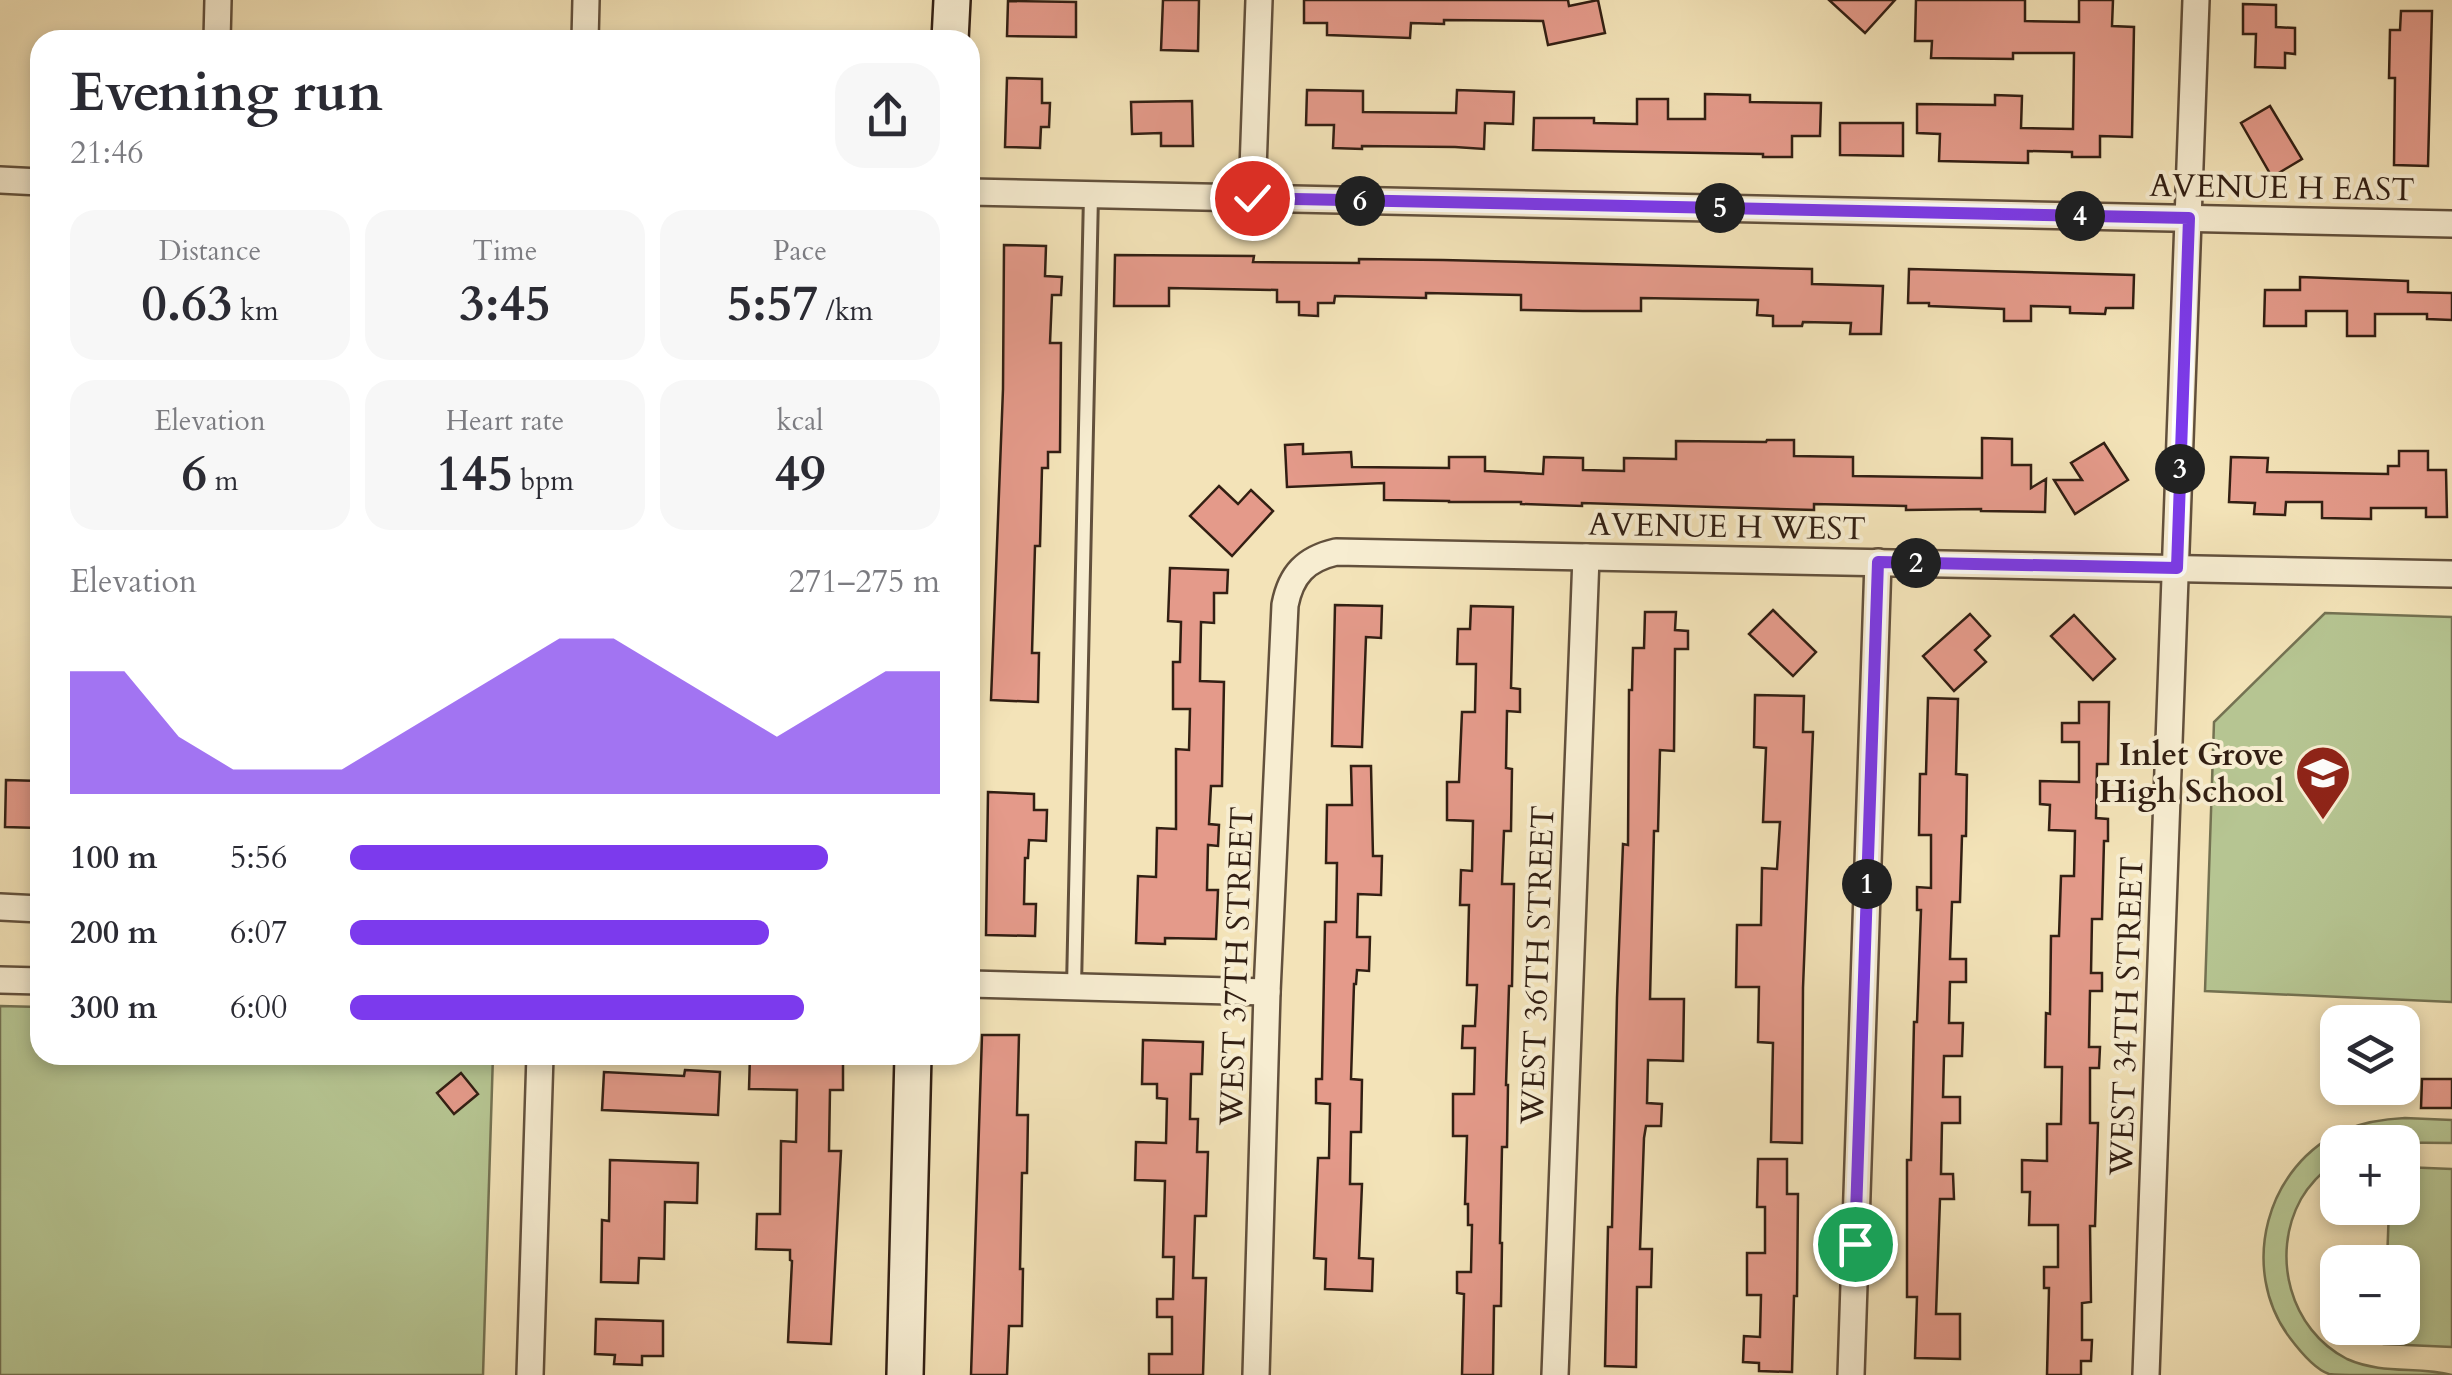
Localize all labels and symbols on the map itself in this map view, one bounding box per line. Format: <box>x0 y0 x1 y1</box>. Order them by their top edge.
pin <box>1210 156 1295 241</box>
street label: AVENUE H EAST <box>2149 164 2415 212</box>
pin: 6 <box>1335 176 1385 226</box>
pin: 5 <box>1695 183 1745 233</box>
pin: 4 <box>2055 191 2105 241</box>
pin: 3 <box>2155 444 2205 494</box>
street label: AVENUE H WEST <box>1588 503 1866 551</box>
pin: 2 <box>1891 538 1941 588</box>
place label: Inlet Grove High School <box>2099 733 2284 814</box>
school or university icon: Inlet Grove High School <box>2293 743 2353 822</box>
street label: WEST 36TH STREET <box>1510 805 1566 1126</box>
street label: WEST 37TH STREET <box>1209 806 1265 1127</box>
street label: WEST 34TH STREET <box>2099 856 2155 1177</box>
pin: 1 <box>1842 859 1892 909</box>
pin <box>1813 1202 1898 1287</box>

